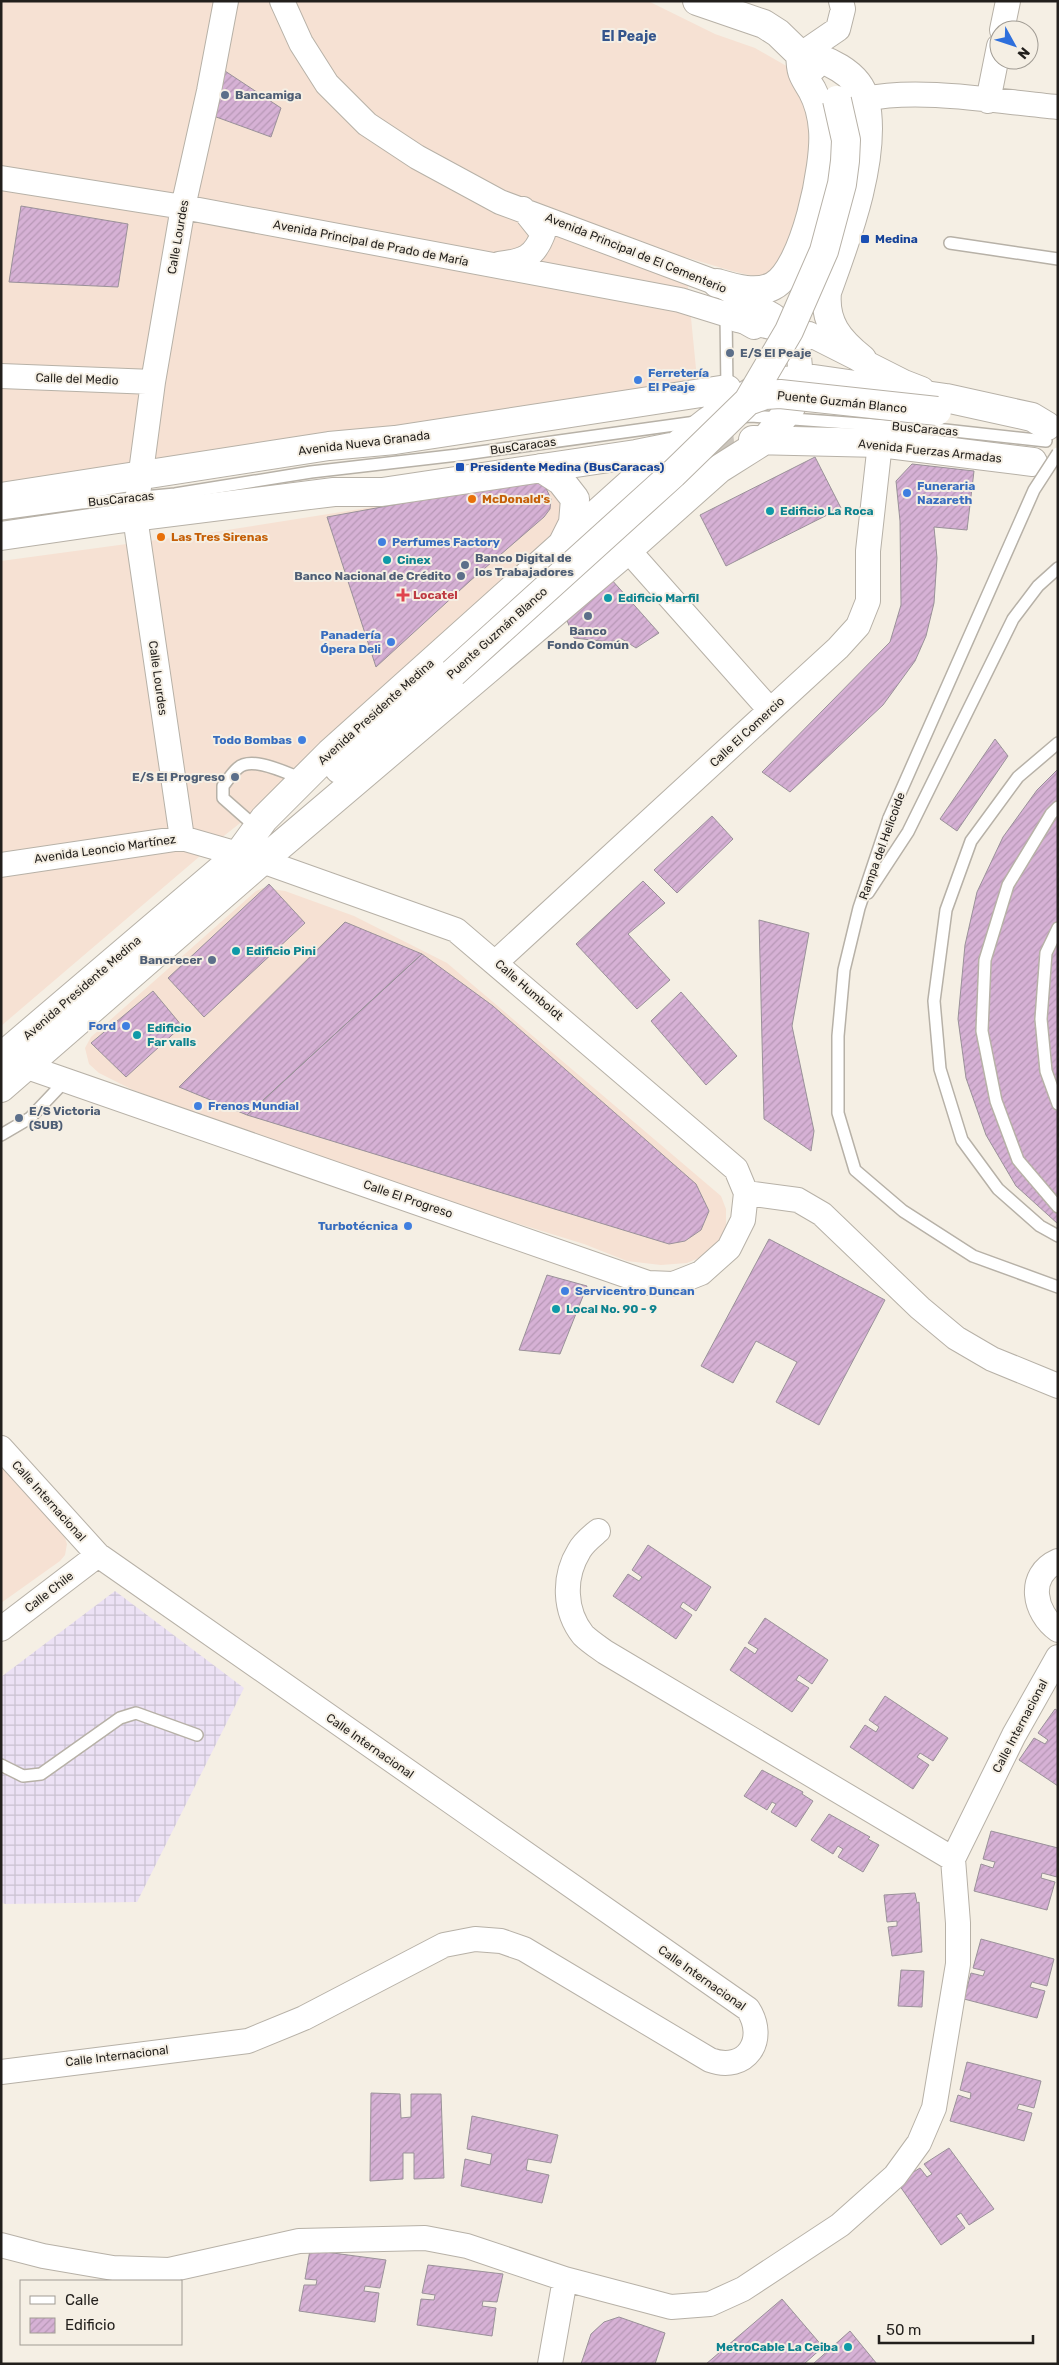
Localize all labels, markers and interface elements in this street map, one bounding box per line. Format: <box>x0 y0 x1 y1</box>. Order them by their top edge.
north arrow <box>989 20 1039 70</box>
district label: El Peaje <box>602 28 656 45</box>
text: N <box>1014 44 1033 62</box>
place label: Bancamiga <box>235 88 302 102</box>
marker: Bancamiga <box>219 89 231 101</box>
street label: Calle Lourdes <box>165 199 191 275</box>
street label: Avenida Principal de El Cementerio <box>543 210 729 296</box>
street label: Avenida Principal de Prado de María <box>272 217 470 269</box>
place label: Medina <box>875 232 918 246</box>
marker: Medina <box>859 233 871 245</box>
place label: E/S El Peaje <box>740 346 811 360</box>
marker: E/S El Peaje <box>724 347 736 359</box>
place label: Ferretería El Peaje <box>648 366 709 394</box>
street label: Calle del Medio <box>35 371 119 387</box>
marker: Ferretería El Peaje <box>632 374 644 386</box>
street label: Puente Guzmán Blanco <box>776 388 908 416</box>
street label: BusCaracas <box>891 419 959 439</box>
street label: Avenida Nueva Granada <box>297 428 431 458</box>
street label: BusCaracas <box>489 434 557 458</box>
street label: Avenida Fuerzas Armadas <box>857 436 1003 466</box>
place label: Presidente Medina (BusCaracas) <box>470 460 665 474</box>
marker: Presidente Medina (BusCaracas) <box>454 461 466 473</box>
place label: Funeraria Nazareth <box>917 479 975 507</box>
marker: Funeraria Nazareth <box>901 487 913 499</box>
street label: BusCaracas <box>87 489 155 509</box>
place label: McDonald's <box>482 492 550 506</box>
marker: McDonald's <box>466 493 478 505</box>
place label: Edificio La Roca <box>780 504 874 518</box>
marker: Edificio La Roca <box>764 505 776 517</box>
place label: Las Tres Sirenas <box>171 530 269 544</box>
marker: Las Tres Sirenas <box>155 531 167 543</box>
place label: Perfumes Factory <box>392 535 500 549</box>
marker: Perfumes Factory <box>376 536 388 548</box>
place label: Banco Digital de los Trabajadores <box>475 551 574 579</box>
place label: Cinex <box>397 553 431 567</box>
marker: Cinex <box>381 554 393 566</box>
marker: Banco Digital de los Trabajadores <box>459 559 471 571</box>
place label: Banco Nacional de Crédito <box>294 569 451 583</box>
marker: Banco Nacional de Crédito <box>455 570 467 582</box>
street label: Puente Guzmán Blanco <box>444 584 550 682</box>
place label: Locatel <box>413 588 458 602</box>
marker: Locatel <box>397 589 409 601</box>
place label: Edificio Marfil <box>618 591 699 605</box>
marker: Edificio Marfil <box>602 592 614 604</box>
marker: Banco Fondo Común <box>582 610 594 622</box>
place label: Banco Fondo Común <box>547 624 629 652</box>
place label: Panadería Ópera Deli <box>320 628 381 656</box>
marker: Panadería Ópera Deli <box>385 636 397 648</box>
street label: Calle Lourdes <box>146 640 170 716</box>
street label: Avenida Presidente Medina <box>315 656 437 768</box>
street label: Calle El Comercio <box>707 694 787 770</box>
place label: Todo Bombas <box>213 733 292 747</box>
marker: Todo Bombas <box>296 734 308 746</box>
place label: E/S El Progreso <box>132 770 225 784</box>
marker: E/S El Progreso <box>229 771 241 783</box>
street label: Rampa del Helicoide <box>856 790 908 901</box>
street label: Avenida Leoncio Martínez <box>33 832 177 866</box>
street label: Avenida Presidente Medina <box>20 933 144 1043</box>
place label: Edificio Pini <box>246 944 316 958</box>
marker: Edificio Pini <box>230 945 242 957</box>
place label: Bancrecer <box>139 953 203 967</box>
marker: Bancrecer <box>206 954 218 966</box>
street label: Calle Humboldt <box>492 957 566 1023</box>
place label: Ford <box>88 1019 116 1033</box>
marker: Ford <box>120 1020 132 1032</box>
place label: Edificio Far valls <box>147 1021 197 1049</box>
marker: Edificio Far valls <box>131 1029 143 1041</box>
place label: Frenos Mundial <box>208 1099 299 1113</box>
marker: Frenos Mundial <box>192 1100 204 1112</box>
place label: E/S Victoria (SUB) <box>29 1104 101 1132</box>
marker: E/S Victoria (SUB) <box>13 1112 25 1124</box>
street label: Calle El Progreso <box>361 1177 455 1221</box>
place label: Turbotécnica <box>318 1219 398 1233</box>
marker: Turbotécnica <box>402 1220 414 1232</box>
place label: Servicentro Duncan <box>575 1284 695 1298</box>
marker: Servicentro Duncan <box>559 1285 571 1297</box>
place label: Local No. 90 - 9 <box>566 1302 657 1316</box>
marker: Local No. 90 - 9 <box>550 1303 562 1315</box>
street label: Calle Internacional <box>9 1458 89 1544</box>
street label: Calle Chile <box>22 1568 76 1615</box>
street label: Calle Internacional <box>989 1677 1051 1775</box>
street label: Calle Internacional <box>324 1711 417 1782</box>
street label: Calle Internacional <box>656 1943 749 2014</box>
street label: Calle Internacional <box>65 2043 169 2069</box>
legend <box>20 2280 182 2345</box>
text: Calle <box>65 2291 99 2309</box>
scale bar <box>879 2312 1033 2344</box>
text: Edificio <box>65 2316 115 2334</box>
text: 50 m <box>886 2321 921 2339</box>
place label: MetroCable La Ceiba <box>716 2340 838 2354</box>
marker: MetroCable La Ceiba <box>842 2341 854 2353</box>

